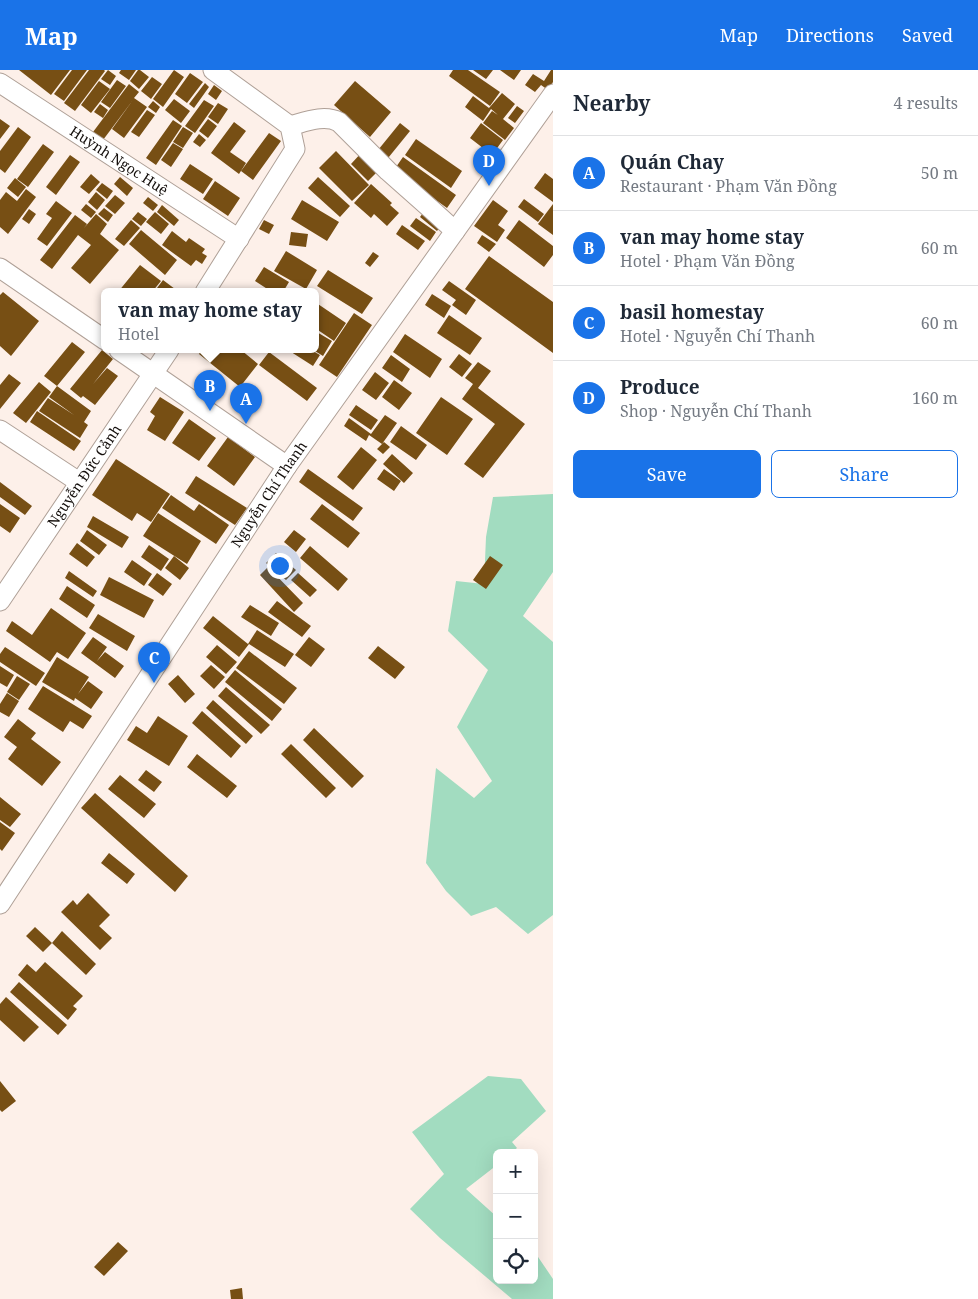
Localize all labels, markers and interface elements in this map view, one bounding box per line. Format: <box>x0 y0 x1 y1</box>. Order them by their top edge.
text: Map <box>25 19 78 52</box>
text: Map <box>720 23 758 47</box>
text: Directions <box>786 23 874 47</box>
text: Saved <box>902 23 953 47</box>
text: Nearby <box>573 89 651 117</box>
text: 4 results <box>894 92 958 114</box>
street label: Huỳnh Ngọc Huệ <box>66 121 172 199</box>
pin: D <box>473 145 505 186</box>
text: Quán Chay <box>620 149 724 175</box>
text: A <box>583 162 595 184</box>
text: 50 m <box>921 162 958 184</box>
text: Restaurant · Phạm Văn Đồng <box>620 175 837 197</box>
text: van may home stay <box>620 224 804 250</box>
text: B <box>584 237 594 259</box>
text: 60 m <box>921 237 958 259</box>
text: Hotel · Phạm Văn Đồng <box>620 250 795 272</box>
popup <box>101 288 319 353</box>
text: van may home stay <box>118 297 302 323</box>
text: basil homestay <box>620 299 764 325</box>
text: C <box>584 312 594 334</box>
text: 60 m <box>921 312 958 334</box>
text: Hotel <box>118 323 159 345</box>
text: Hotel · Nguyễn Chí Thanh <box>620 325 815 347</box>
pin: B <box>194 370 226 411</box>
text: Produce <box>620 374 700 400</box>
pin: A <box>230 383 262 424</box>
text: D <box>583 387 595 409</box>
text: 160 m <box>912 387 958 409</box>
text: Shop · Nguyễn Chí Thanh <box>620 400 812 422</box>
street label: Nguyễn Đức Cảnh <box>43 420 125 530</box>
street label: Nguyễn Chí Thanh <box>226 437 311 551</box>
button: Save <box>573 450 761 498</box>
button: Share <box>771 450 958 498</box>
your location <box>267 553 293 579</box>
pin: C <box>138 642 170 683</box>
map controls <box>493 1149 538 1284</box>
button: + <box>493 1149 538 1194</box>
button: − <box>493 1194 538 1239</box>
button: locate <box>493 1239 538 1284</box>

